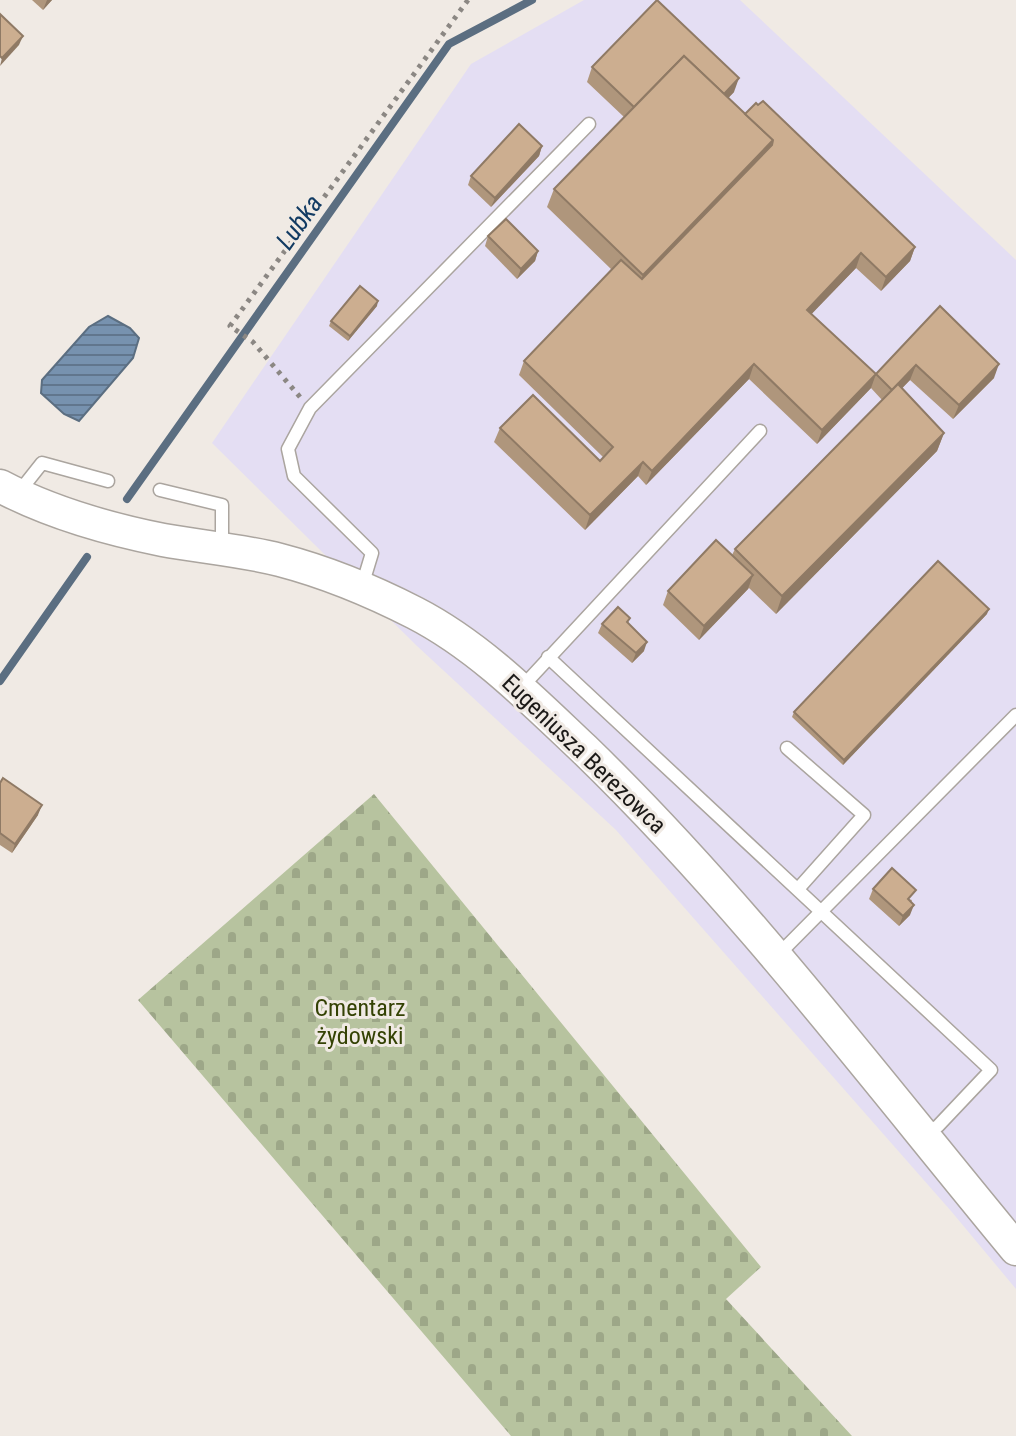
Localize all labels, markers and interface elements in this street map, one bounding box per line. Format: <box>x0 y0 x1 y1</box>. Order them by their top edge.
water label: Lubka <box>270 189 328 255</box>
street label: Eugeniusza Berezowca <box>496 669 672 839</box>
park label: Cmentarz żydowski <box>315 994 406 1050</box>

